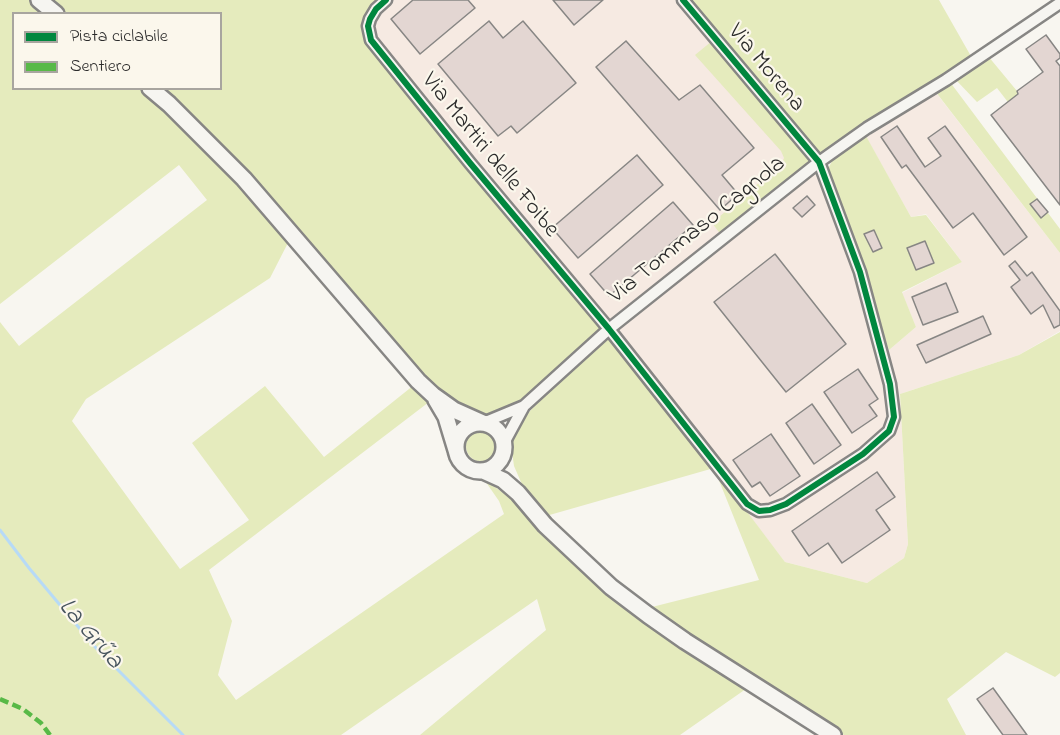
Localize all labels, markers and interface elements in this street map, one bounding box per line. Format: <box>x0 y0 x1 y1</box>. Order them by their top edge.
legend <box>12 12 222 90</box>
street label: Via Morena <box>720 19 810 119</box>
text: Pista ciclabile <box>70 24 168 50</box>
text: Sentiero <box>70 54 131 80</box>
street label: Via Martiri delle Foibe <box>414 68 564 244</box>
street label: Via Tommaso Cagnola <box>604 151 792 311</box>
water label: La Grűa <box>50 593 128 677</box>

